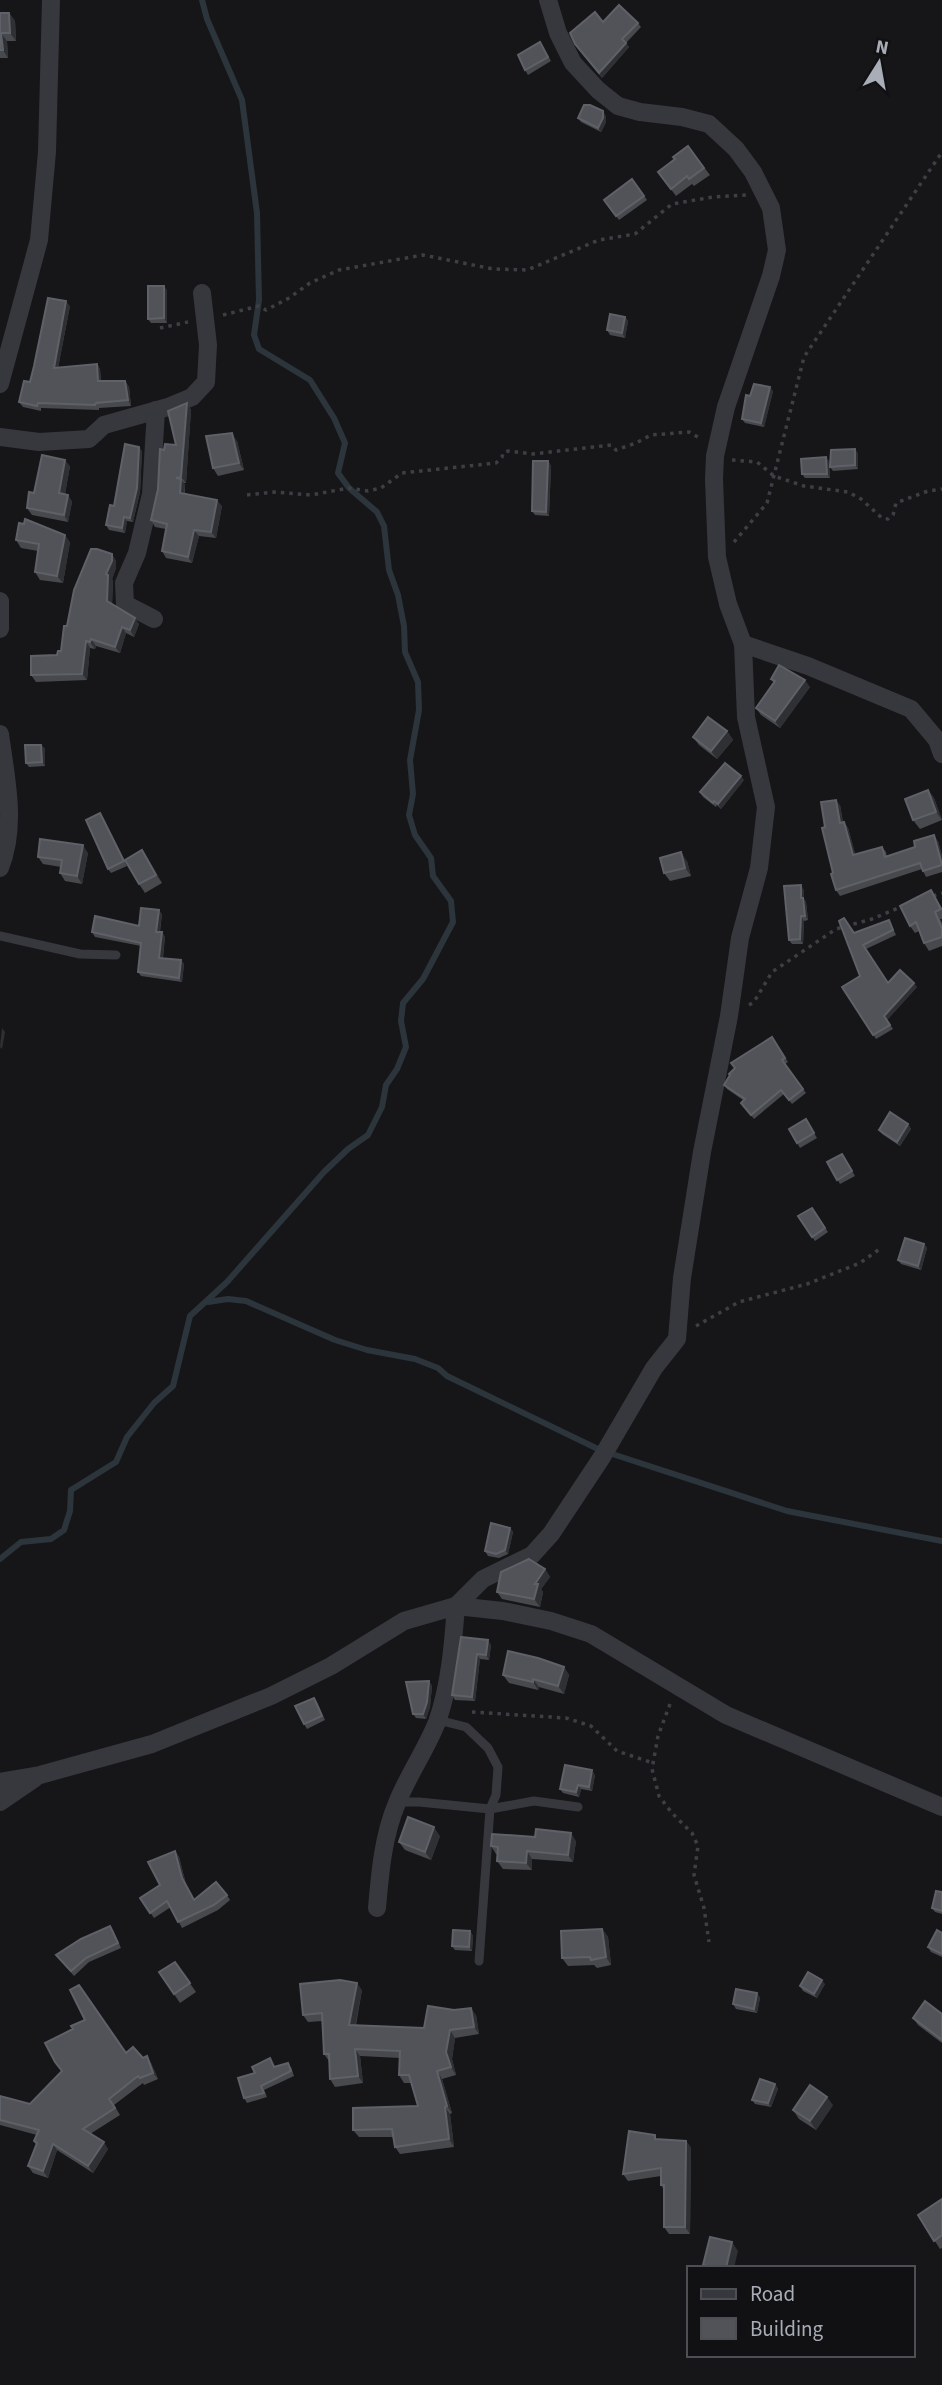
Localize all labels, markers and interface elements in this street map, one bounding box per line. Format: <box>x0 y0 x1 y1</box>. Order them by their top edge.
north arrow <box>844 28 914 98</box>
text: N <box>873 33 891 62</box>
legend <box>687 2266 914 2357</box>
text: Road <box>750 2279 795 2309</box>
text: Building <box>750 2314 824 2344</box>

